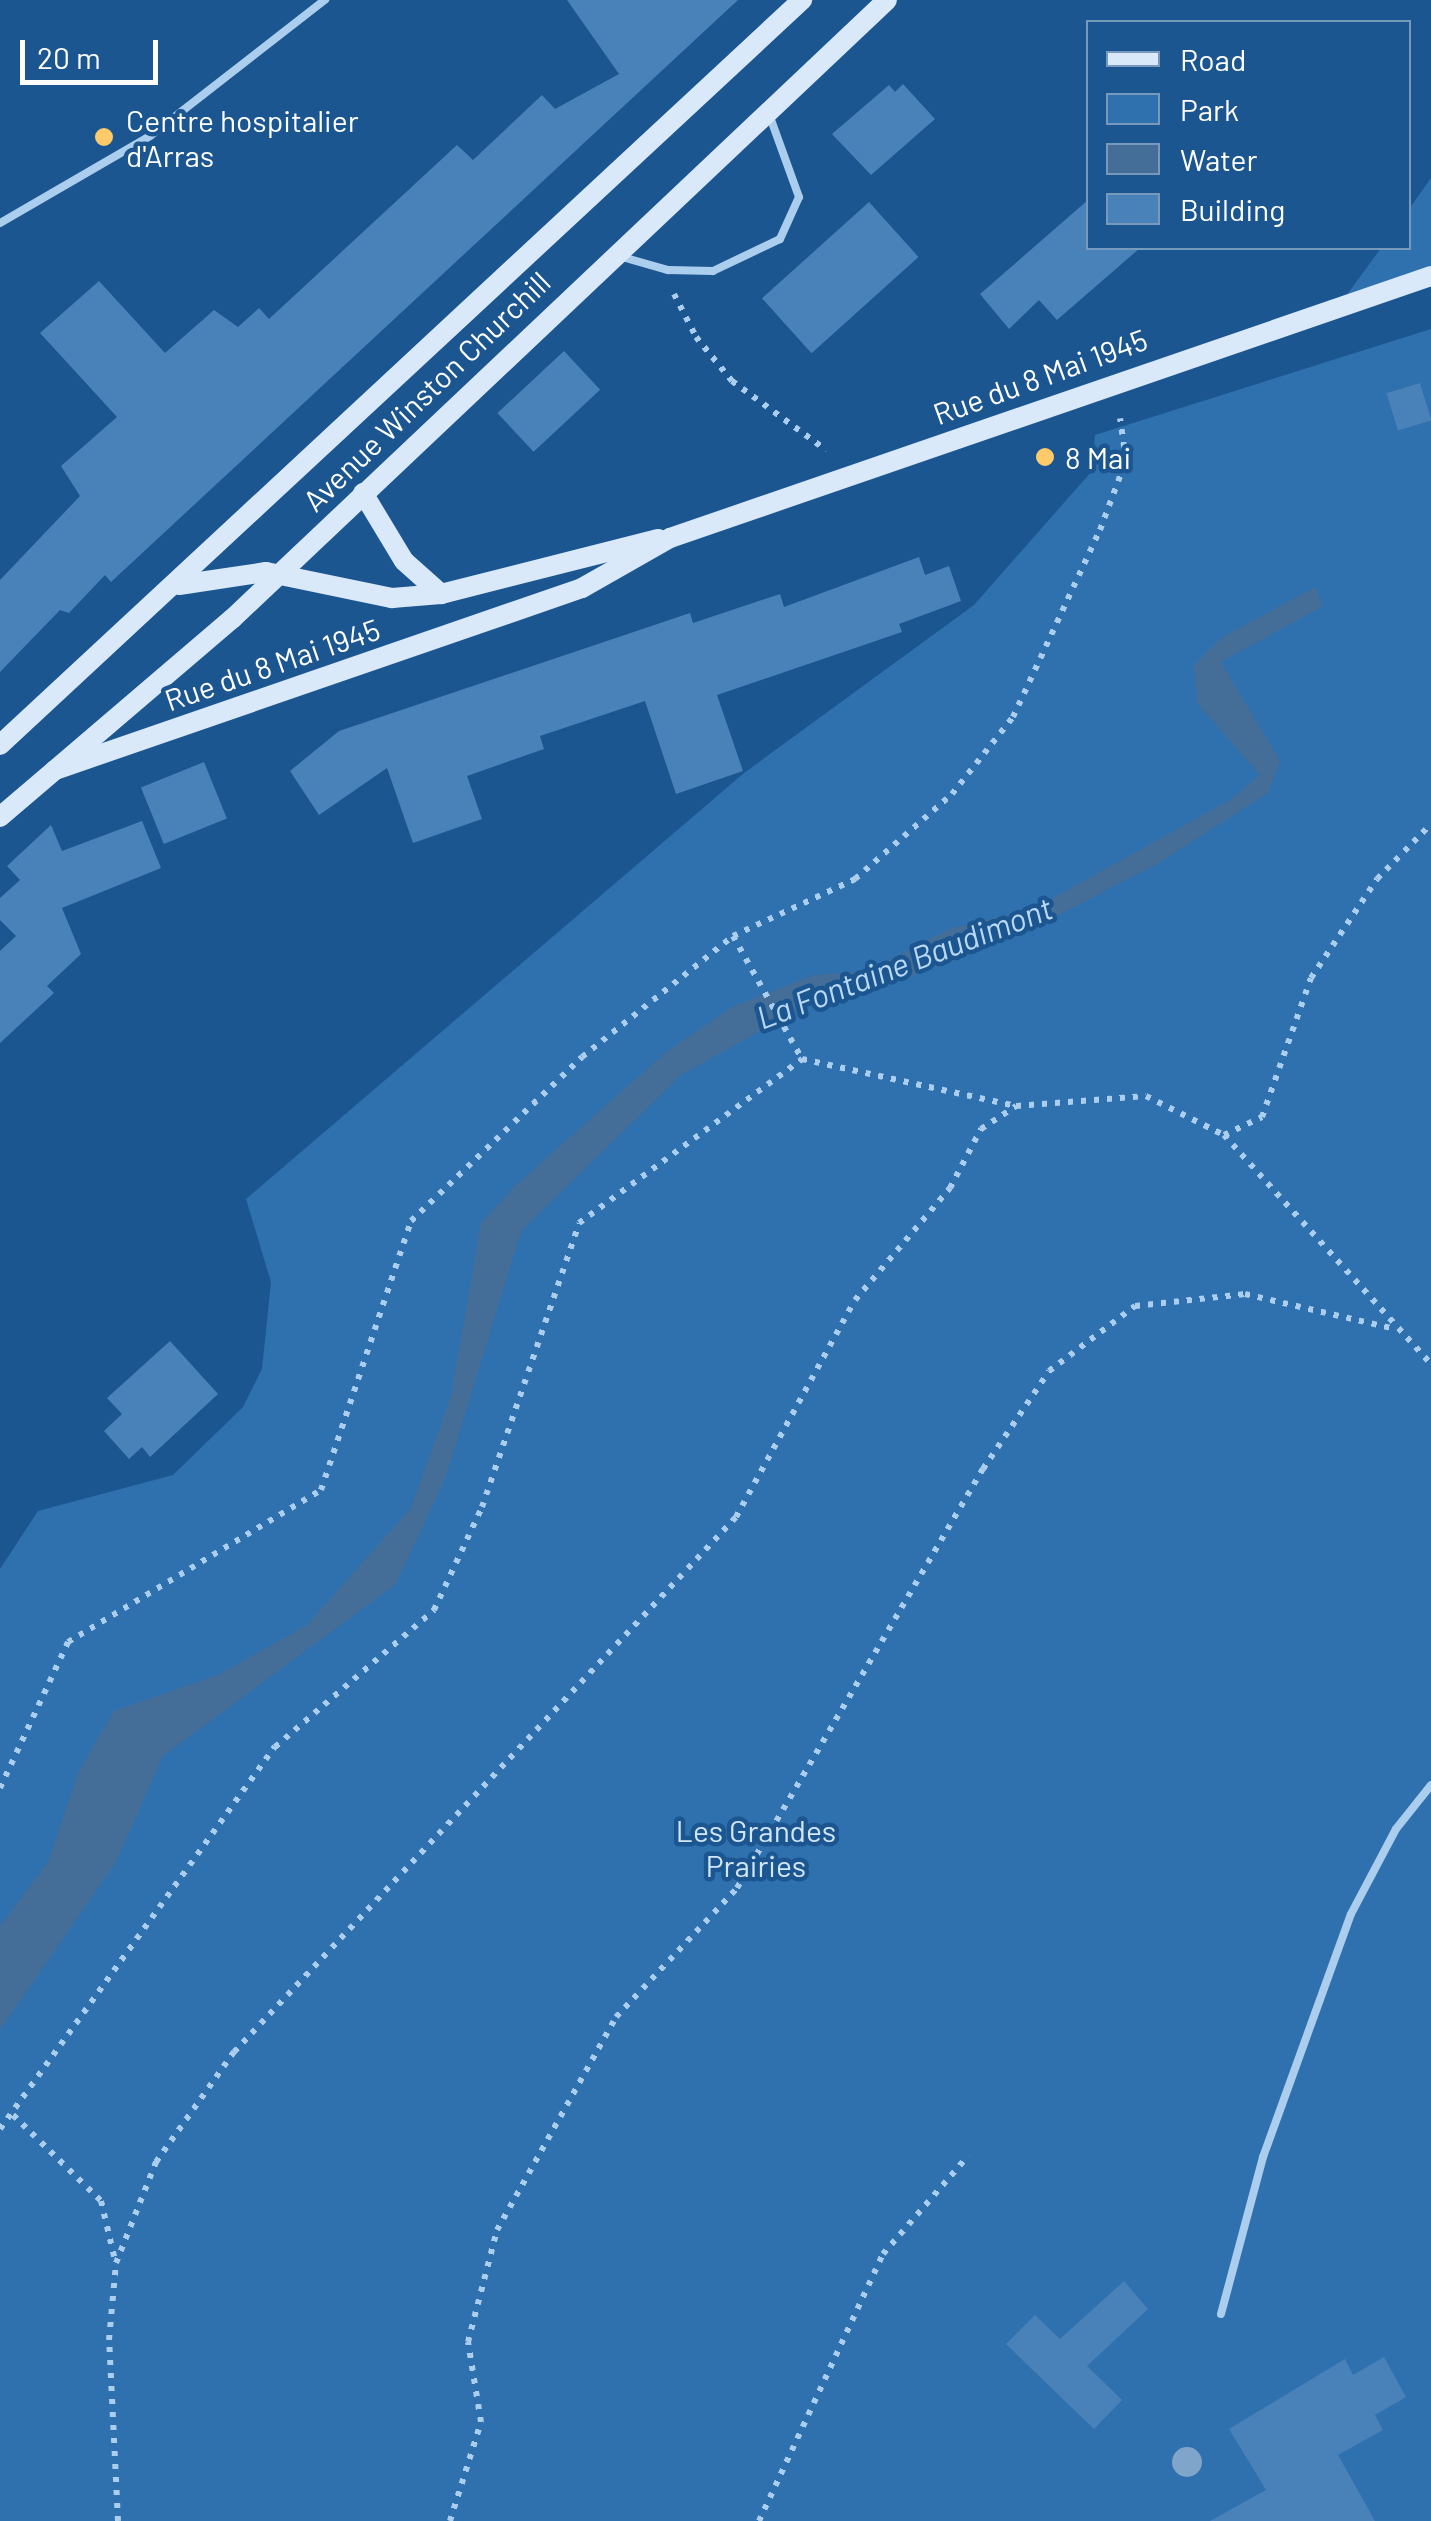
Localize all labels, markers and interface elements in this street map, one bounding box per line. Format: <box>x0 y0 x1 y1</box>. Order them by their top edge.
scale bar <box>25 20 162 82</box>
legend <box>1086 20 1411 250</box>
text: 20 m <box>37 39 101 75</box>
text: Road <box>1180 41 1246 77</box>
text: Park <box>1180 91 1239 127</box>
place label: Centre hospitalier d'Arras <box>126 102 359 172</box>
marker: Centre hospitalier d'Arras <box>91 124 117 150</box>
text: Water <box>1180 141 1258 177</box>
text: Building <box>1180 191 1285 227</box>
street label: Avenue Winston Churchill <box>295 264 557 518</box>
street label: Rue du 8 Mai 1945 <box>928 321 1152 431</box>
place label: 8 Mai <box>1065 439 1131 475</box>
marker: 8 Mai <box>1034 446 1056 468</box>
street label: Rue du 8 Mai 1945 <box>160 610 384 718</box>
water label: La Fontaine Baudimont <box>751 888 1057 1036</box>
park label: Les Grandes Prairies <box>676 1812 836 1882</box>

